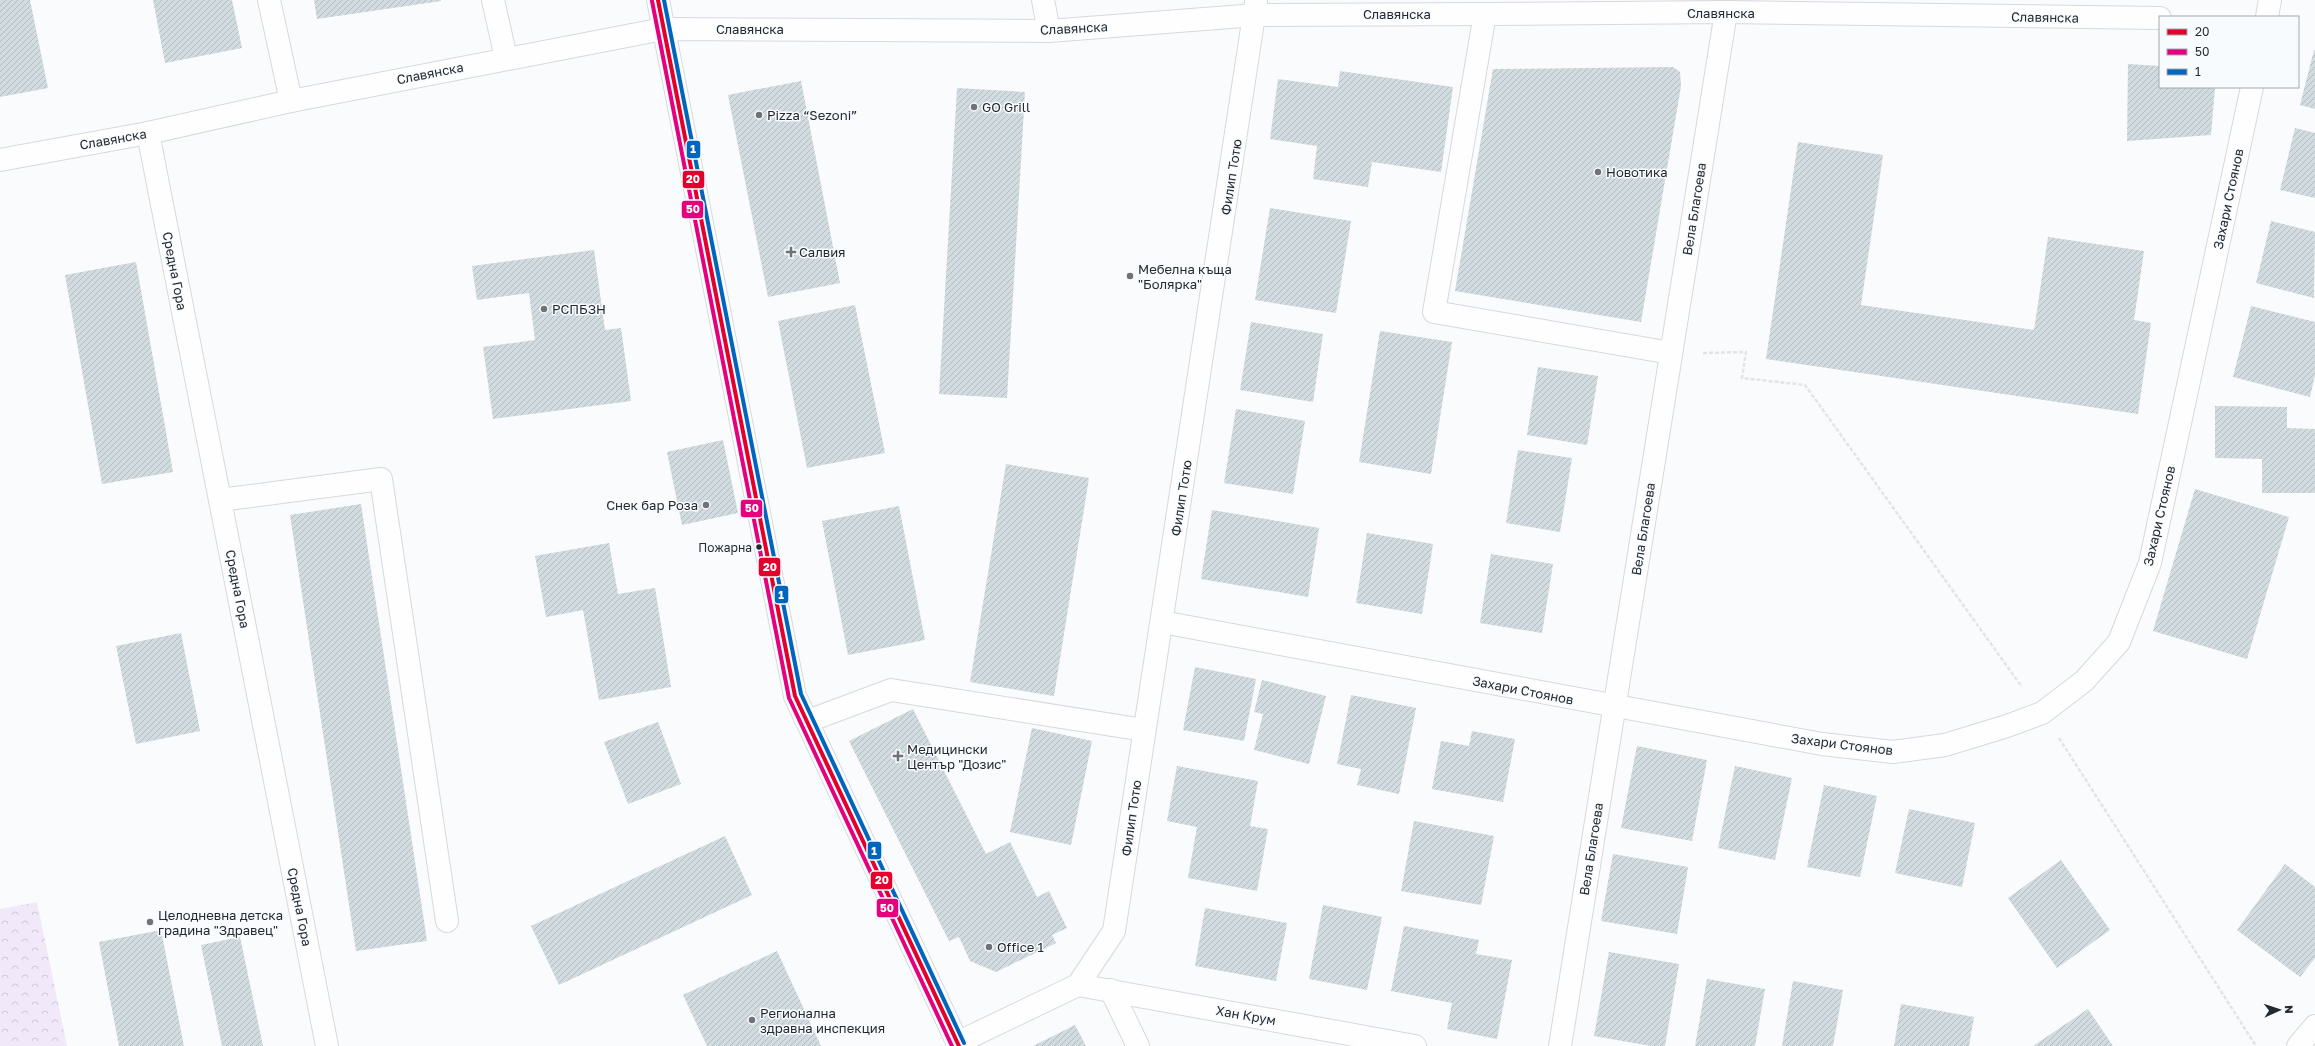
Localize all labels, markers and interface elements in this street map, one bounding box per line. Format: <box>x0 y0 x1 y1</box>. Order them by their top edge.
street label: Славянска <box>1687 5 1755 21</box>
street label: Славянска <box>1363 6 1431 22</box>
street label: Славянска <box>2011 8 2079 26</box>
legend <box>2159 16 2299 88</box>
street label: Славянска <box>1040 18 1108 38</box>
street label: Славянска <box>716 21 784 37</box>
text: 20 <box>2195 24 2209 39</box>
text: 50 <box>2195 44 2209 59</box>
street label: Славянска <box>395 59 465 87</box>
text: 1 <box>2195 64 2201 79</box>
place label: GO Grill <box>982 99 1030 115</box>
marker: GO Grill <box>969 102 979 112</box>
place label: Pizza “Sezoni” <box>767 107 858 123</box>
marker: Pizza “Sezoni” <box>754 110 764 120</box>
street label: Славянска <box>78 125 148 153</box>
street label: Филип Тотю <box>1217 138 1245 216</box>
line badge: 1 <box>686 140 701 159</box>
text: 1 <box>690 142 696 155</box>
street label: Захари Стоянов <box>2210 147 2246 251</box>
street label: Вела Благоева <box>1679 161 1709 257</box>
place label: Новотика <box>1606 164 1668 180</box>
marker: Новотика <box>1593 167 1603 177</box>
line badge: 20 <box>682 170 705 189</box>
text: 20 <box>686 172 700 185</box>
line badge: 50 <box>681 200 704 219</box>
text: 50 <box>686 202 700 215</box>
street label: Средна Гора <box>160 230 190 312</box>
place label: Салвия <box>799 244 845 260</box>
marker: Салвия <box>786 247 796 257</box>
place label: Мебелна къща "Болярка" <box>1138 261 1232 292</box>
marker: Мебелна къща "Болярка" <box>1125 271 1135 281</box>
place label: РСПБЗН <box>552 301 606 317</box>
marker: РСПБЗН <box>539 304 549 314</box>
street label: Филип Тотю <box>1167 459 1195 537</box>
street label: Захари Стоянов <box>2140 464 2178 568</box>
street label: Вела Благоева <box>1628 481 1658 577</box>
place label: Снек бар Роза <box>606 497 698 513</box>
line badge: 50 <box>740 499 763 518</box>
marker: Снек бар Роза <box>701 500 711 510</box>
text: 50 <box>745 501 759 514</box>
place label: Пожарна <box>698 540 752 555</box>
marker: Пожарна <box>754 542 764 552</box>
street label: Средна Гора <box>223 548 253 630</box>
line badge: 20 <box>758 557 781 577</box>
text: 20 <box>763 560 777 573</box>
line badge: 1 <box>774 585 789 604</box>
text: 1 <box>778 588 784 601</box>
street label: Захари Стоянов <box>1471 672 1575 708</box>
street label: Захари Стоянов <box>1790 730 1894 758</box>
place label: Медицински Център "Дозис" <box>907 741 1006 772</box>
marker: Медицински Център "Дозис" <box>892 750 904 762</box>
street label: Филип Тотю <box>1118 779 1144 857</box>
street label: Вела Благоева <box>1576 801 1606 897</box>
line badge: 1 <box>867 841 882 860</box>
text: 1 <box>871 844 877 857</box>
street label: Средна Гора <box>285 866 315 948</box>
line badge: 20 <box>870 871 893 890</box>
text: 20 <box>875 873 889 886</box>
line badge: 50 <box>876 898 899 918</box>
text: 50 <box>880 901 894 914</box>
place label: Целодневна детска градина "Здравец" <box>158 907 283 938</box>
marker: Целодневна детска градина "Здравец" <box>145 917 155 927</box>
place label: Office 1 <box>997 939 1044 955</box>
marker: Office 1 <box>984 942 994 952</box>
north arrow <box>2259 990 2299 1030</box>
street label: Хан Крум <box>1215 1002 1277 1028</box>
place label: Регионална здравна инспекция <box>760 1005 885 1036</box>
text: N <box>2283 1005 2296 1014</box>
marker: Регионална здравна инспекция <box>747 1015 757 1025</box>

